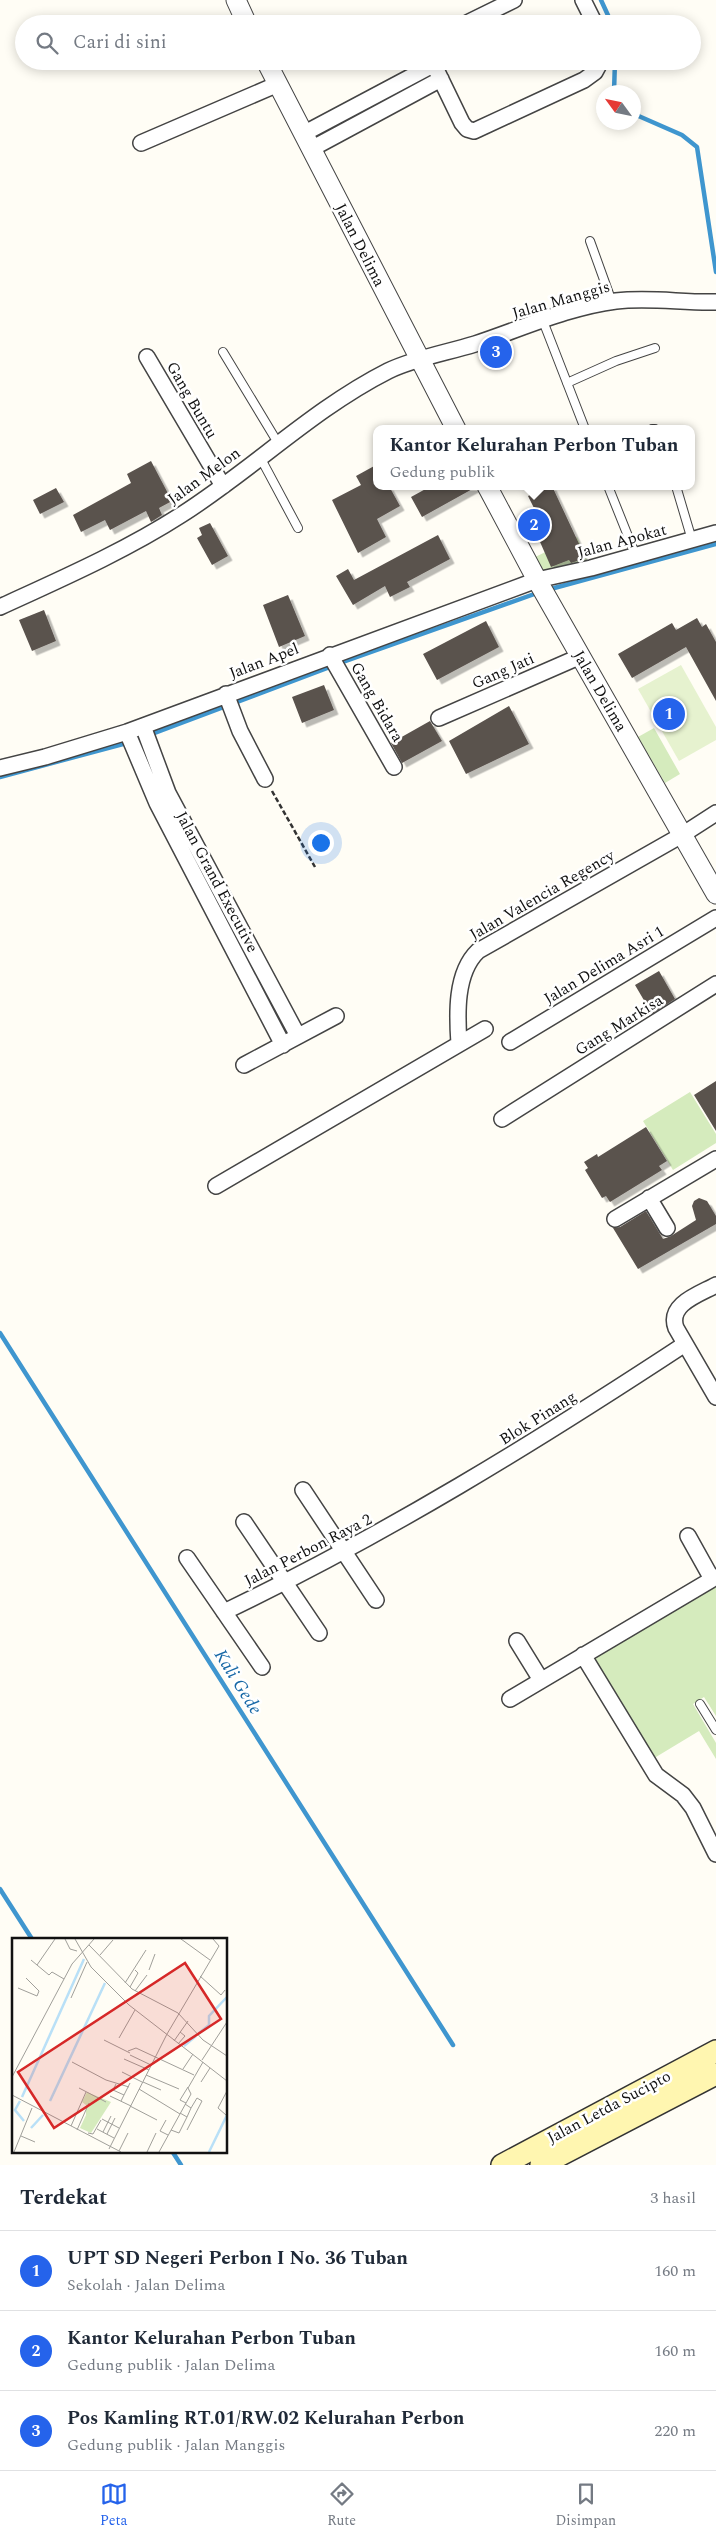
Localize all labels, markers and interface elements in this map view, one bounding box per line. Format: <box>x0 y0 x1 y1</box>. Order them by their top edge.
search box <box>15 15 701 70</box>
text: Cari di sini <box>73 28 167 57</box>
icon: search <box>33 29 61 57</box>
north arrow <box>596 85 641 130</box>
street label: Jalan Delima <box>329 199 391 291</box>
street label: Jalan Manggis <box>509 275 613 325</box>
pin: 3 <box>480 333 512 371</box>
street label: Gang Buntu <box>160 357 224 443</box>
popup <box>373 425 695 490</box>
text: Kantor Kelurahan Perbon Tuban <box>390 431 678 460</box>
street label: Jalan Melon <box>163 441 245 511</box>
text: Gedung publik <box>390 460 495 484</box>
pin: 2 <box>518 506 550 544</box>
street label: Jalan Apokat <box>575 518 670 564</box>
street label: Jalan Apel <box>226 637 302 685</box>
street label: Jalan Delima <box>567 646 633 736</box>
street label: Gang Jati <box>468 647 538 695</box>
street label: Gang Bidara <box>344 658 410 747</box>
pin: 1 <box>653 695 685 733</box>
street label: Jalan Grand Executive <box>170 807 264 957</box>
your location <box>308 830 334 856</box>
street label: Jalan Valencia Regency <box>465 843 620 946</box>
street label: Jalan Delima Asri 1 <box>539 919 669 1011</box>
street label: Gang Markisa <box>570 988 668 1062</box>
street label: Blok Pinang <box>495 1385 581 1451</box>
street label: Jalan Perbon Raya 2 <box>240 1507 376 1593</box>
water label: Kali Gede <box>207 1644 269 1720</box>
inset map <box>12 1938 228 2152</box>
street label: Jalan Letda Sucipto <box>543 2064 675 2150</box>
text: Terdekat <box>20 2182 107 2214</box>
text: 3 hasil <box>650 2186 696 2210</box>
text: UPT SD Negeri Perbon I No. 36 Tuban <box>67 2244 408 2273</box>
text: 1 <box>32 2259 40 2283</box>
text: 160 m <box>654 2259 696 2283</box>
text: Sekolah · Jalan Delima <box>67 2273 225 2297</box>
text: Kantor Kelurahan Perbon Tuban <box>67 2324 356 2353</box>
text: 2 <box>32 2339 40 2363</box>
text: 160 m <box>654 2339 696 2363</box>
text: Gedung publik · Jalan Delima <box>67 2353 275 2377</box>
text: Pos Kamling RT.01/RW.02 Kelurahan Perbon <box>67 2404 465 2433</box>
text: 3 <box>32 2419 40 2443</box>
text: 220 m <box>654 2419 696 2443</box>
text: Gedung publik · Jalan Manggis <box>67 2433 285 2457</box>
tab: Peta <box>100 2480 128 2531</box>
tab: Rute <box>327 2480 356 2531</box>
tab: Disimpan <box>556 2480 616 2531</box>

